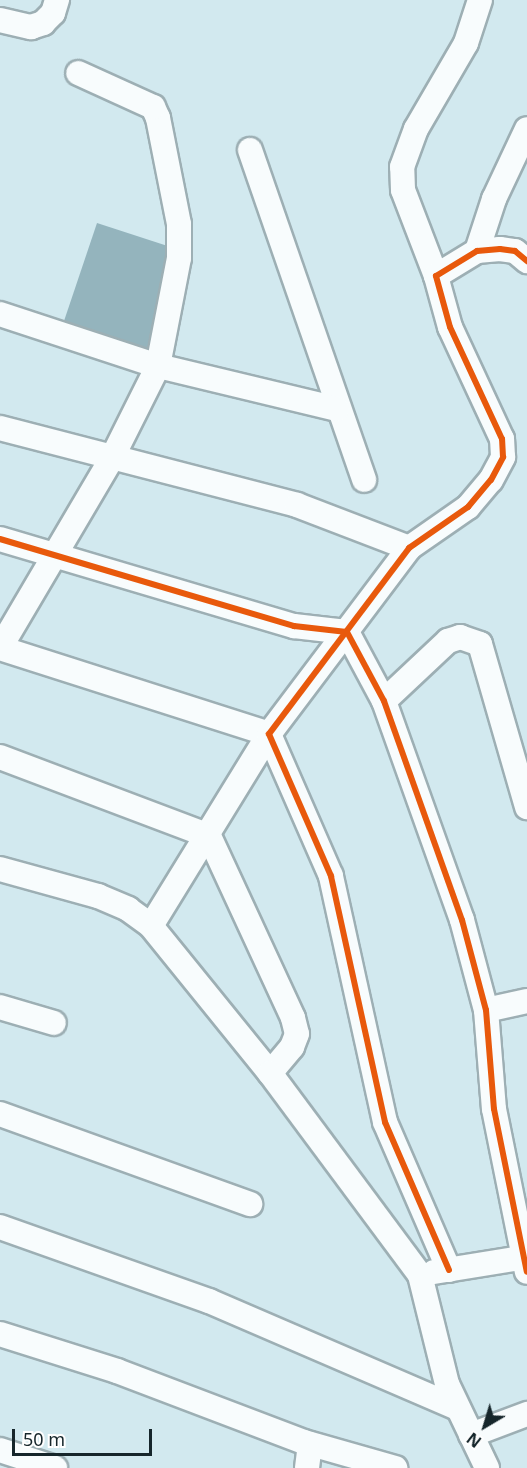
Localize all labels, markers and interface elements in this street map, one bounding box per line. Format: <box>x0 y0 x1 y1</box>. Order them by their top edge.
north arrow <box>455 1396 515 1456</box>
scale bar <box>15 1417 154 1455</box>
text: 50 m <box>23 1427 65 1451</box>
text: N <box>462 1428 486 1453</box>

